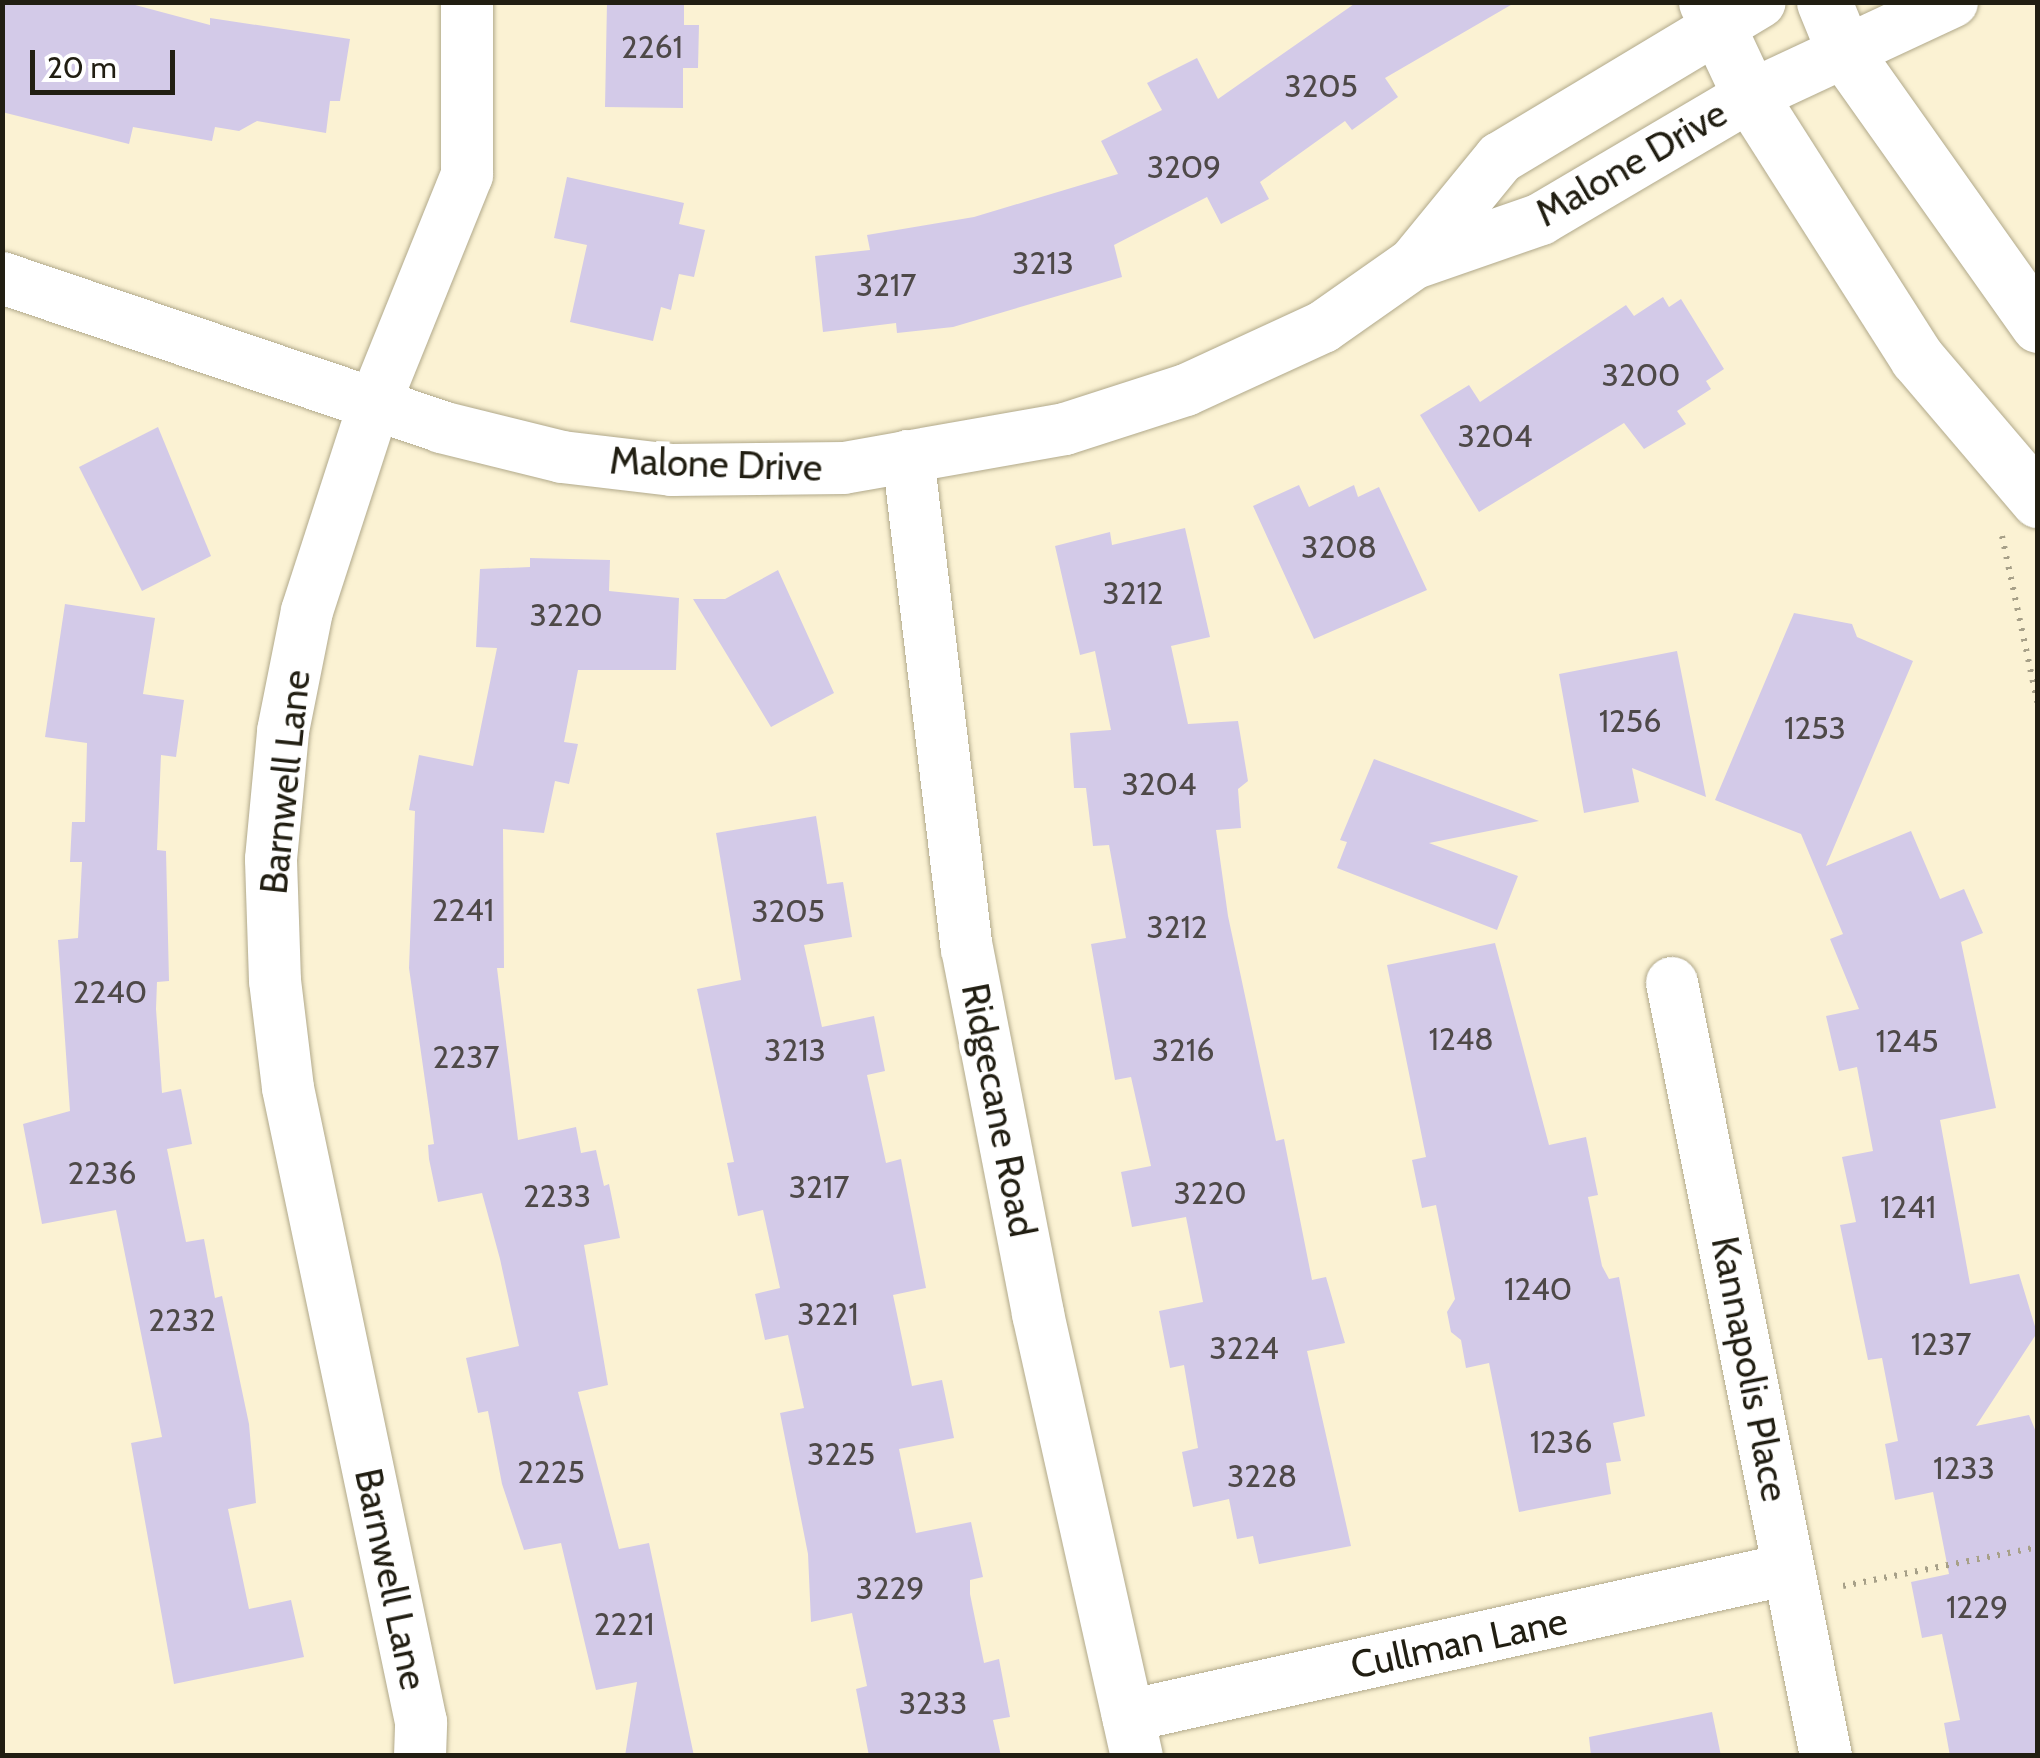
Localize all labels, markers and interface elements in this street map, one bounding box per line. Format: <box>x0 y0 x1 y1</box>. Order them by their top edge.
house number: 2261 <box>621 28 683 66</box>
scale bar <box>35 30 180 92</box>
text: 20 m <box>47 49 117 86</box>
house number: 3205 <box>1284 67 1358 105</box>
street label: Malone Drive <box>1527 90 1735 236</box>
house number: 3209 <box>1147 148 1221 186</box>
house number: 3213 <box>1012 244 1074 282</box>
house number: 3217 <box>856 266 916 304</box>
house number: 3200 <box>1602 356 1680 394</box>
house number: 3204 <box>1458 417 1532 455</box>
street label: Malone Drive <box>609 437 823 491</box>
house number: 3208 <box>1301 528 1377 566</box>
house number: 3212 <box>1102 574 1164 612</box>
house number: 3220 <box>529 596 603 634</box>
street label: Barnwell Lane <box>251 668 319 896</box>
house number: 1256 <box>1599 702 1661 740</box>
house number: 1253 <box>1784 709 1846 747</box>
house number: 3204 <box>1122 765 1196 803</box>
house number: 2241 <box>432 891 494 929</box>
house number: 3205 <box>751 892 825 930</box>
house number: 3212 <box>1146 908 1208 946</box>
house number: 2240 <box>73 973 147 1011</box>
street label: Ridgecane Road <box>952 979 1046 1241</box>
house number: 1248 <box>1428 1020 1494 1058</box>
house number: 1245 <box>1875 1022 1939 1060</box>
house number: 3213 <box>764 1031 826 1069</box>
house number: 3216 <box>1152 1031 1214 1069</box>
house number: 2237 <box>433 1038 499 1076</box>
house number: 2236 <box>67 1154 137 1192</box>
house number: 3217 <box>789 1168 849 1206</box>
house number: 3220 <box>1173 1174 1247 1212</box>
house number: 2233 <box>523 1177 591 1215</box>
house number: 1241 <box>1880 1188 1936 1226</box>
street label: Kannapolis Place <box>1702 1233 1798 1505</box>
house number: 1240 <box>1504 1270 1572 1308</box>
house number: 3221 <box>797 1295 859 1333</box>
house number: 2232 <box>148 1301 216 1339</box>
house number: 1237 <box>1911 1325 1971 1363</box>
house number: 3224 <box>1209 1329 1279 1367</box>
house number: 1236 <box>1530 1423 1592 1461</box>
house number: 3225 <box>807 1435 875 1473</box>
house number: 1233 <box>1933 1449 1995 1487</box>
house number: 2225 <box>517 1453 585 1491</box>
house number: 3228 <box>1227 1457 1297 1495</box>
street label: Barnwell Lane <box>345 1464 437 1694</box>
house number: 3229 <box>855 1569 925 1607</box>
house number: 1229 <box>1946 1588 2008 1626</box>
street label: Cullman Lane <box>1347 1598 1571 1688</box>
house number: 2221 <box>594 1605 654 1643</box>
house number: 3233 <box>899 1684 967 1722</box>

